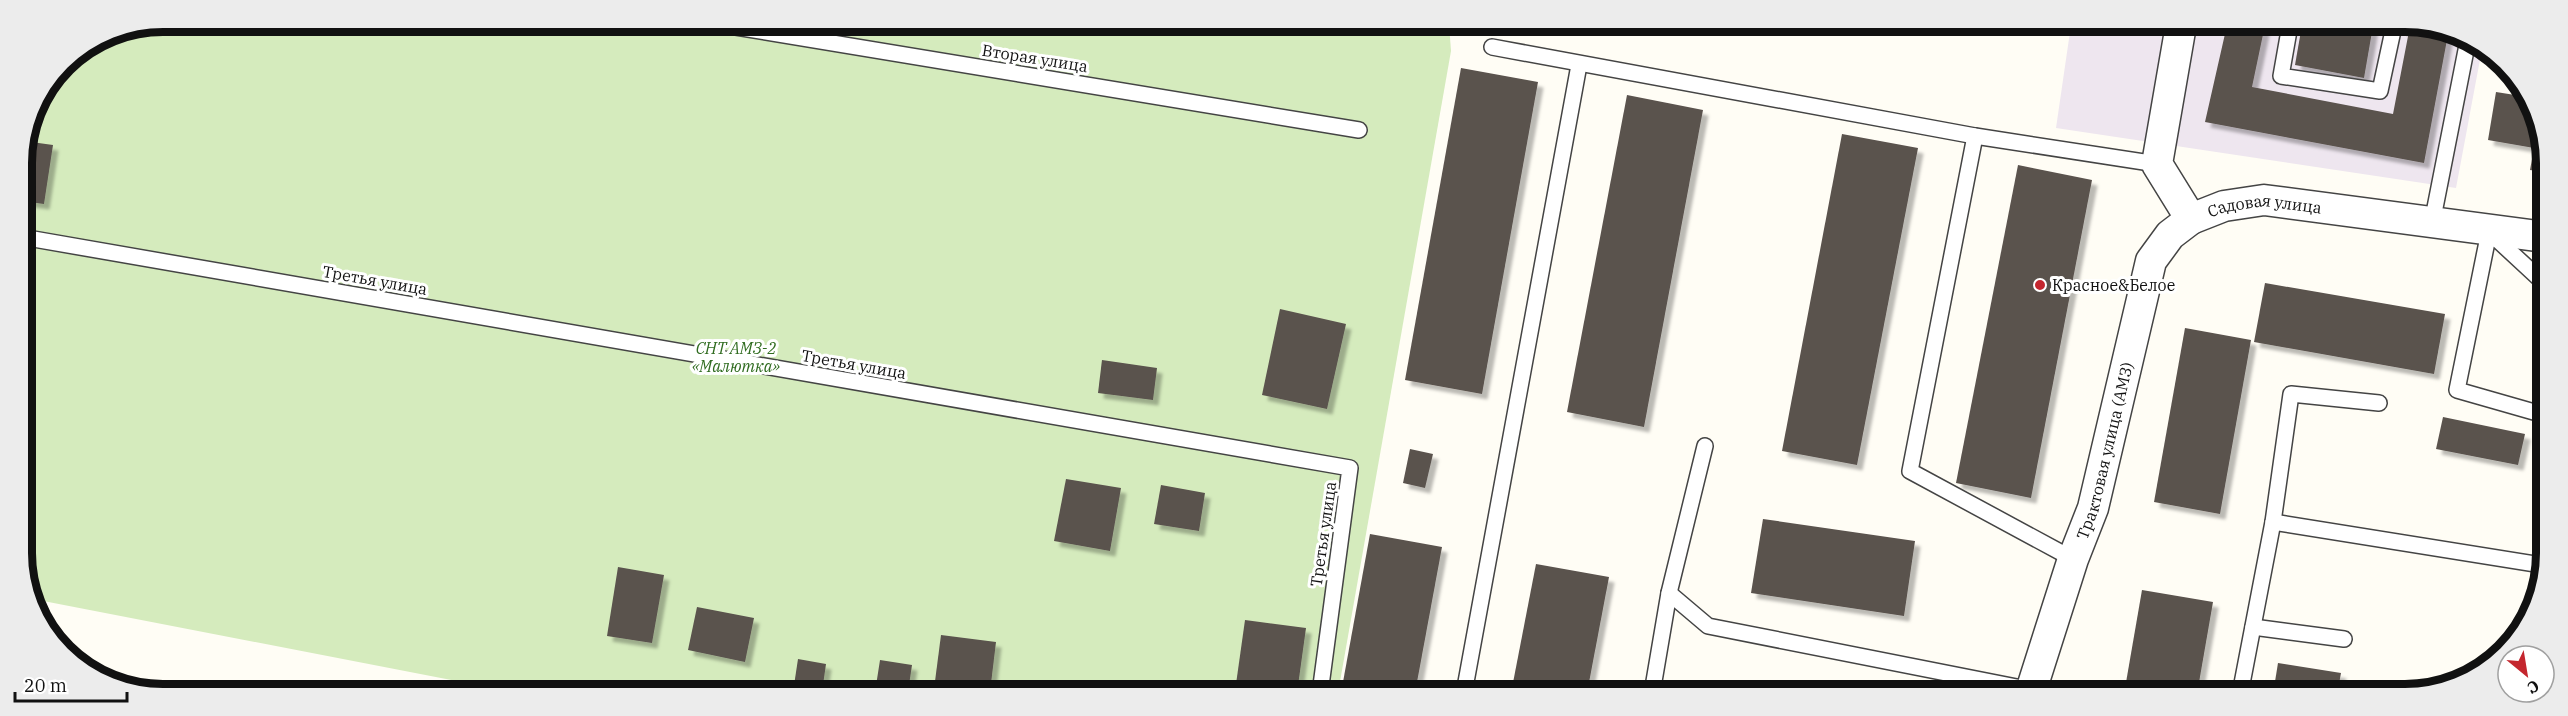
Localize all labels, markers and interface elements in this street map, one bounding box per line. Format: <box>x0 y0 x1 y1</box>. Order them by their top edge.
street label: Вторая улица <box>981 40 1090 76</box>
street label: Садовая улица <box>2204 190 2323 222</box>
street label: Третья улица <box>321 261 429 299</box>
place label: Красное&Белое <box>2052 275 2175 295</box>
marker: Красное&Белое <box>2033 278 2047 292</box>
park label: СНТ АМЗ-2 «Малютка» <box>692 338 781 376</box>
street label: Третья улица <box>800 345 908 383</box>
street label: Трактовая улица (АМЗ) <box>2072 360 2137 542</box>
street label: Третья улица <box>1306 480 1340 588</box>
north arrow <box>2496 644 2556 704</box>
scale bar <box>15 665 128 703</box>
text: 20 m <box>24 674 67 697</box>
text: С <box>2524 676 2543 698</box>

